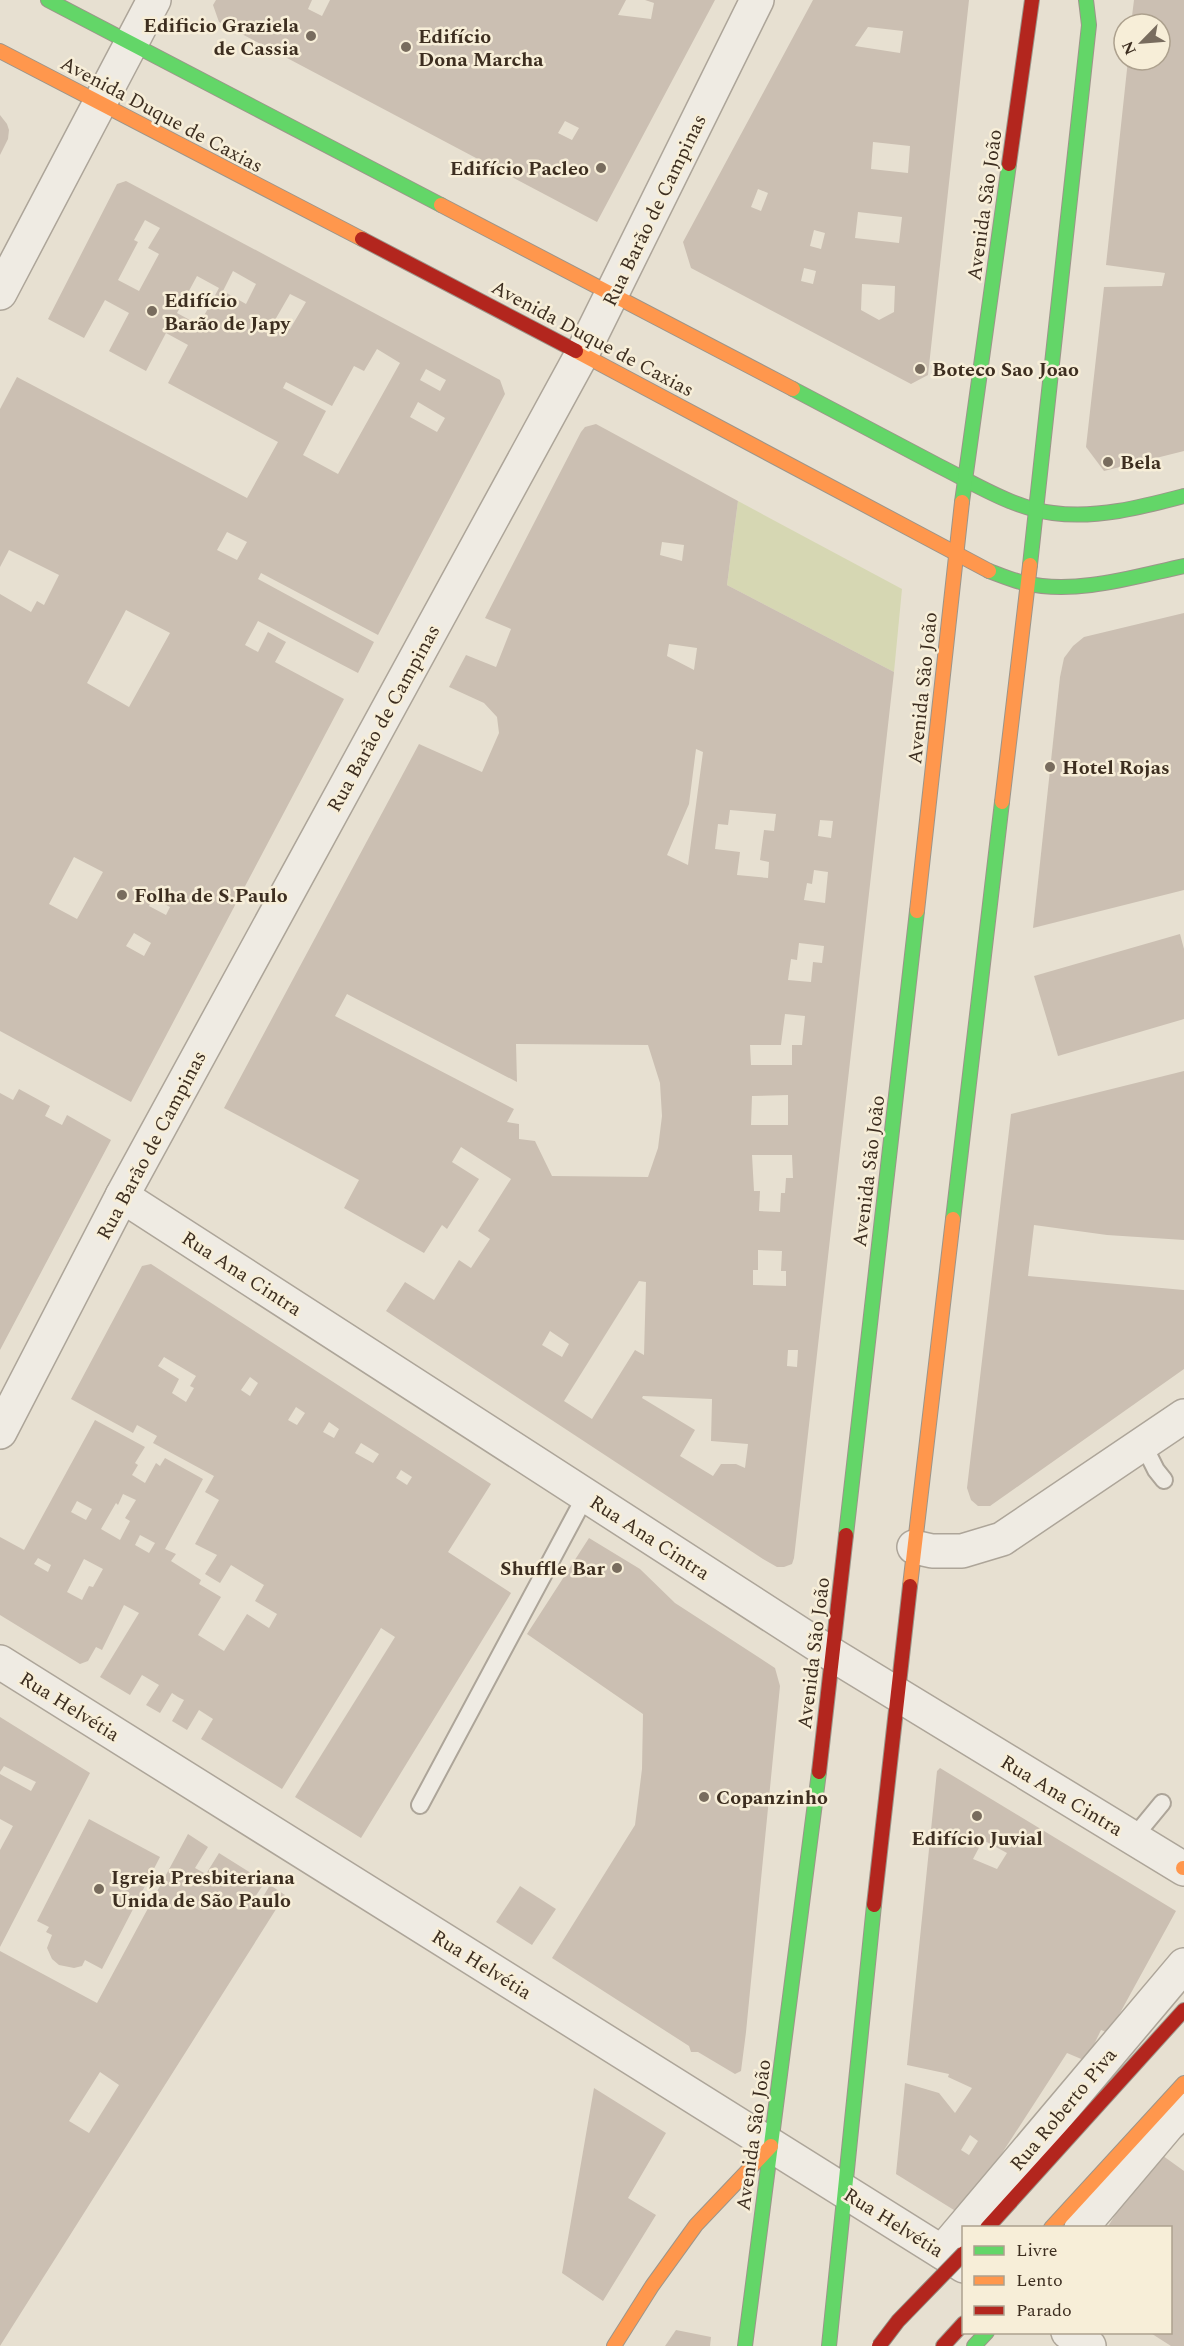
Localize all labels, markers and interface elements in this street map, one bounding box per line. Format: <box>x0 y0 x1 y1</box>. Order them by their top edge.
place label: Edificio Graziela de Cassia <box>143 11 300 64</box>
north arrow <box>1112 12 1172 72</box>
place label: Edifício Dona Marcha <box>418 22 544 75</box>
marker: Edificio Graziela de Cassia <box>304 29 318 43</box>
text: N <box>1116 37 1143 59</box>
marker: Edifício Dona Marcha <box>399 40 413 54</box>
street label: Avenida Duque de Caxias <box>55 49 268 181</box>
street label: Rua Barão de Campinas <box>595 109 715 312</box>
street label: Avenida São João <box>960 127 1010 283</box>
place label: Edifício Pacleo <box>450 154 589 184</box>
marker: Edifício Pacleo <box>594 161 608 175</box>
street label: Avenida Duque de Caxias <box>486 273 699 405</box>
place label: Edifício Barão de Japy <box>164 286 292 339</box>
marker: Edifício Barão de Japy <box>145 304 159 318</box>
place label: Boteco Sao Joao <box>932 355 1079 385</box>
marker: Boteco Sao Joao <box>913 362 927 376</box>
place label: Bela <box>1120 448 1162 478</box>
marker: Bela <box>1101 455 1115 469</box>
street label: Avenida São João <box>900 611 946 766</box>
street label: Rua Barão de Campinas <box>320 619 448 818</box>
place label: Hotel Rojas <box>1062 753 1170 783</box>
marker: Hotel Rojas <box>1043 760 1057 774</box>
place label: Folha de S.Paulo <box>134 881 288 911</box>
marker: Folha de S.Paulo <box>115 888 129 902</box>
street label: Rua Barão de Campinas <box>89 1045 215 1246</box>
street label: Avenida São João <box>845 1093 893 1249</box>
street label: Rua Ana Cintra <box>175 1224 308 1324</box>
street label: Rua Ana Cintra <box>583 1488 716 1588</box>
place label: Shuffle Bar <box>500 1554 605 1584</box>
marker: Shuffle Bar <box>610 1561 624 1575</box>
street label: Avenida São João <box>790 1575 838 1731</box>
street label: Rua Helvétia <box>13 1664 126 1750</box>
street label: Rua Ana Cintra <box>995 1747 1129 1844</box>
place label: Copanzinho <box>716 1783 828 1813</box>
marker: Copanzinho <box>697 1790 711 1804</box>
marker: Edifício Juvial <box>970 1809 984 1823</box>
place label: Edifício Juvial <box>911 1824 1043 1854</box>
place label: Igreja Presbiteriana Unida de São Paulo <box>111 1863 295 1916</box>
marker: Igreja Presbiteriana Unida de São Paulo <box>92 1882 106 1896</box>
street label: Rua Helvétia <box>425 1922 538 2008</box>
street label: Rua Roberto Piva <box>1003 2041 1125 2178</box>
street label: Avenida São João <box>729 2057 779 2213</box>
street label: Rua Helvétia <box>837 2180 950 2266</box>
legend <box>962 2226 1172 2334</box>
text: Livre <box>1016 2237 1058 2264</box>
text: Lento <box>1016 2267 1063 2294</box>
text: Parado <box>1016 2297 1072 2324</box>

